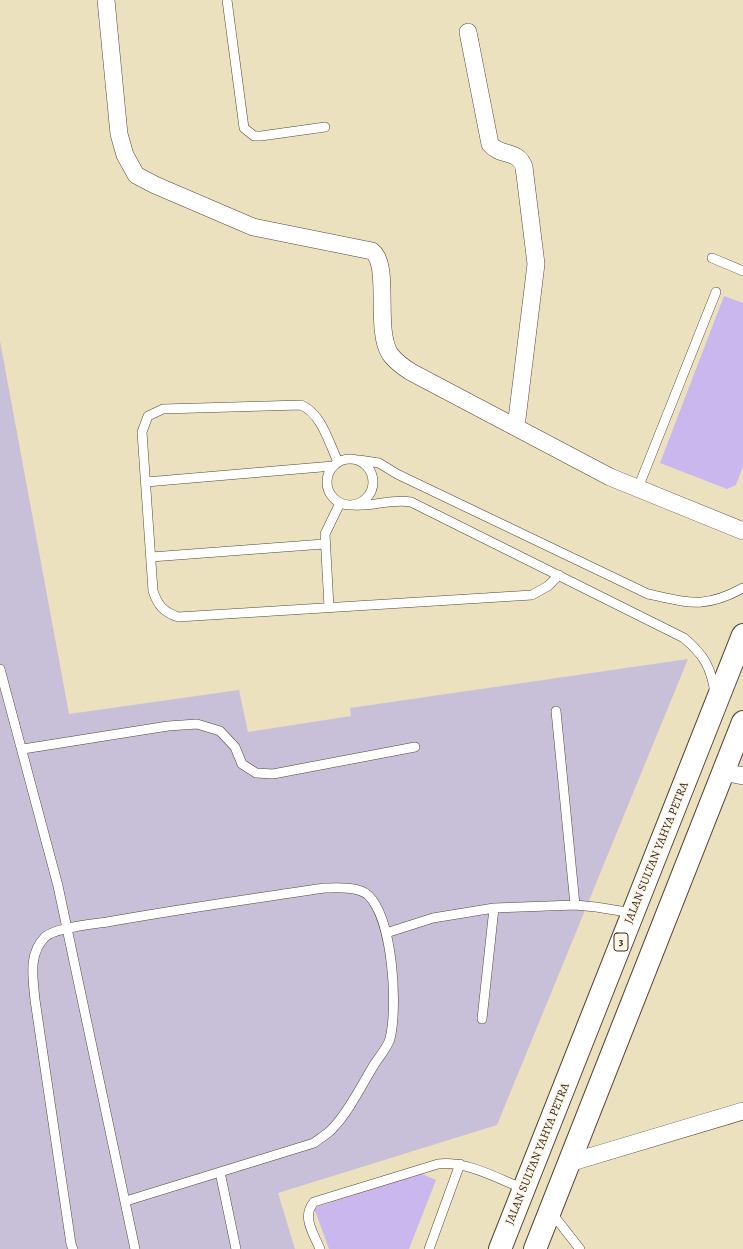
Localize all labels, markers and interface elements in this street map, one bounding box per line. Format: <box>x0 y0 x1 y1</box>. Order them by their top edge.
street label: JALAN SULTAN YAHYA PETRA <box>622 780 692 926</box>
road number: 3 <box>614 933 628 951</box>
street label: JALAN SULTAN YAHYA PETRA <box>503 1081 573 1227</box>

